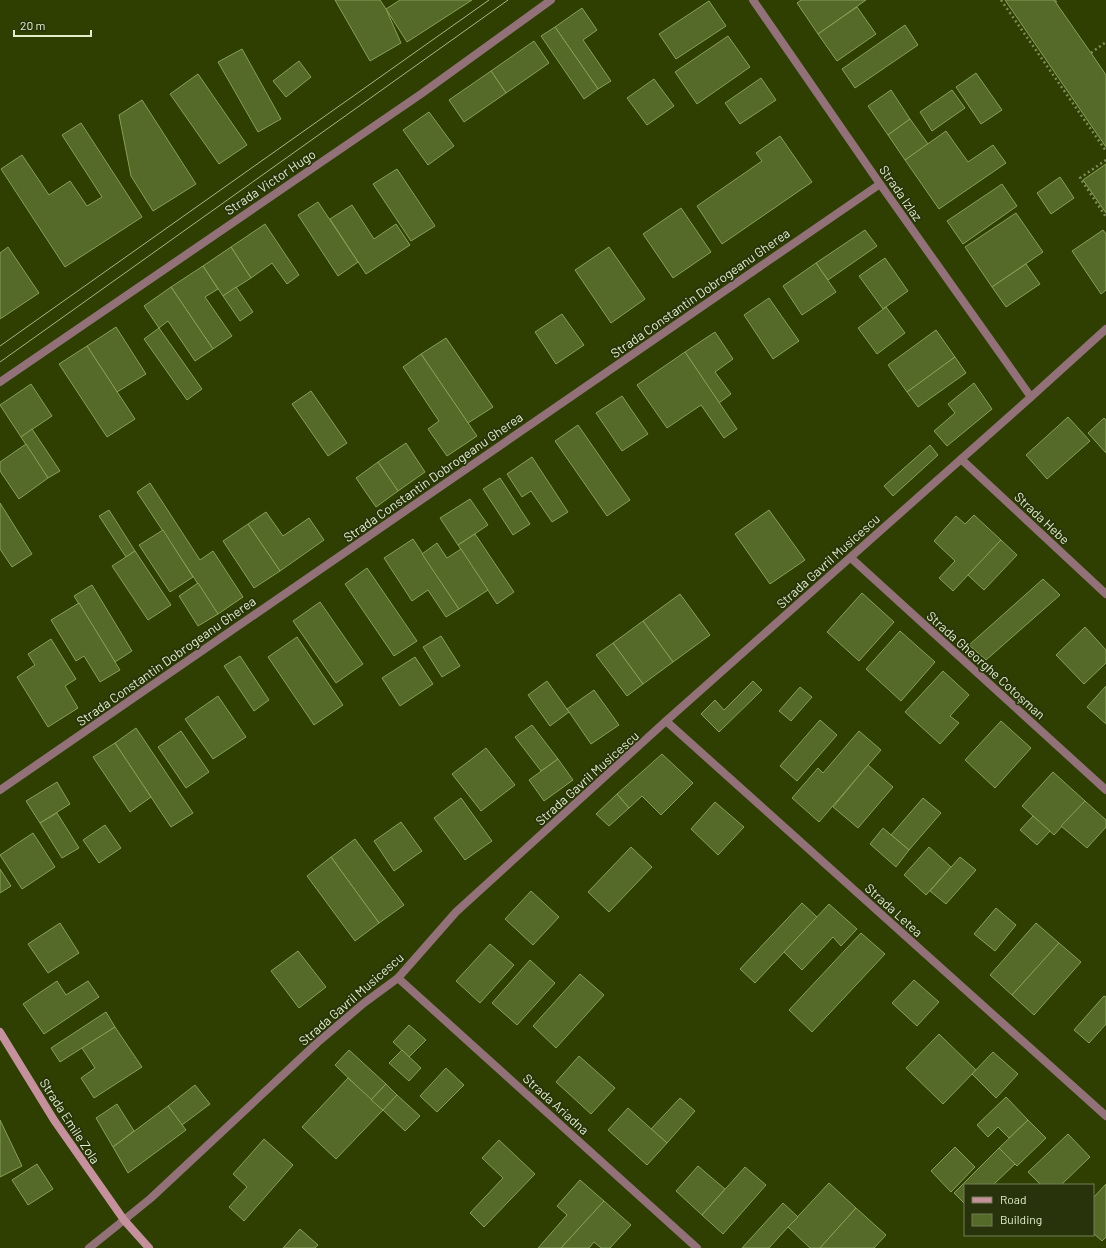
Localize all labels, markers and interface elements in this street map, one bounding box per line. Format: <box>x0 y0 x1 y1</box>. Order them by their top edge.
scale bar <box>14 12 91 38</box>
text: 20 m <box>20 18 46 32</box>
street label: Strada Victor Hugo <box>221 146 319 218</box>
street label: Strada Izlaz <box>876 162 926 224</box>
street label: Strada Constantin Dobrogeanu Gherea <box>607 225 793 361</box>
street label: Strada Constantin Dobrogeanu Gherea <box>340 409 526 545</box>
street label: Strada Hebe <box>1011 488 1073 548</box>
street label: Strada Gavril Musicescu <box>773 510 883 612</box>
street label: Strada Constantin Dobrogeanu Gherea <box>73 593 259 729</box>
street label: Strada Gheorghe Cotoșman <box>923 608 1049 722</box>
street label: Strada Gavril Musicescu <box>532 727 642 829</box>
street label: Strada Letea <box>862 880 926 940</box>
street label: Strada Gavril Musicescu <box>295 949 407 1049</box>
street label: Strada Ariadna <box>520 1070 592 1138</box>
street label: Strada Emile Zola <box>37 1075 103 1167</box>
legend <box>964 1184 1094 1236</box>
text: Road <box>1000 1192 1027 1206</box>
text: Building <box>1000 1212 1042 1226</box>

